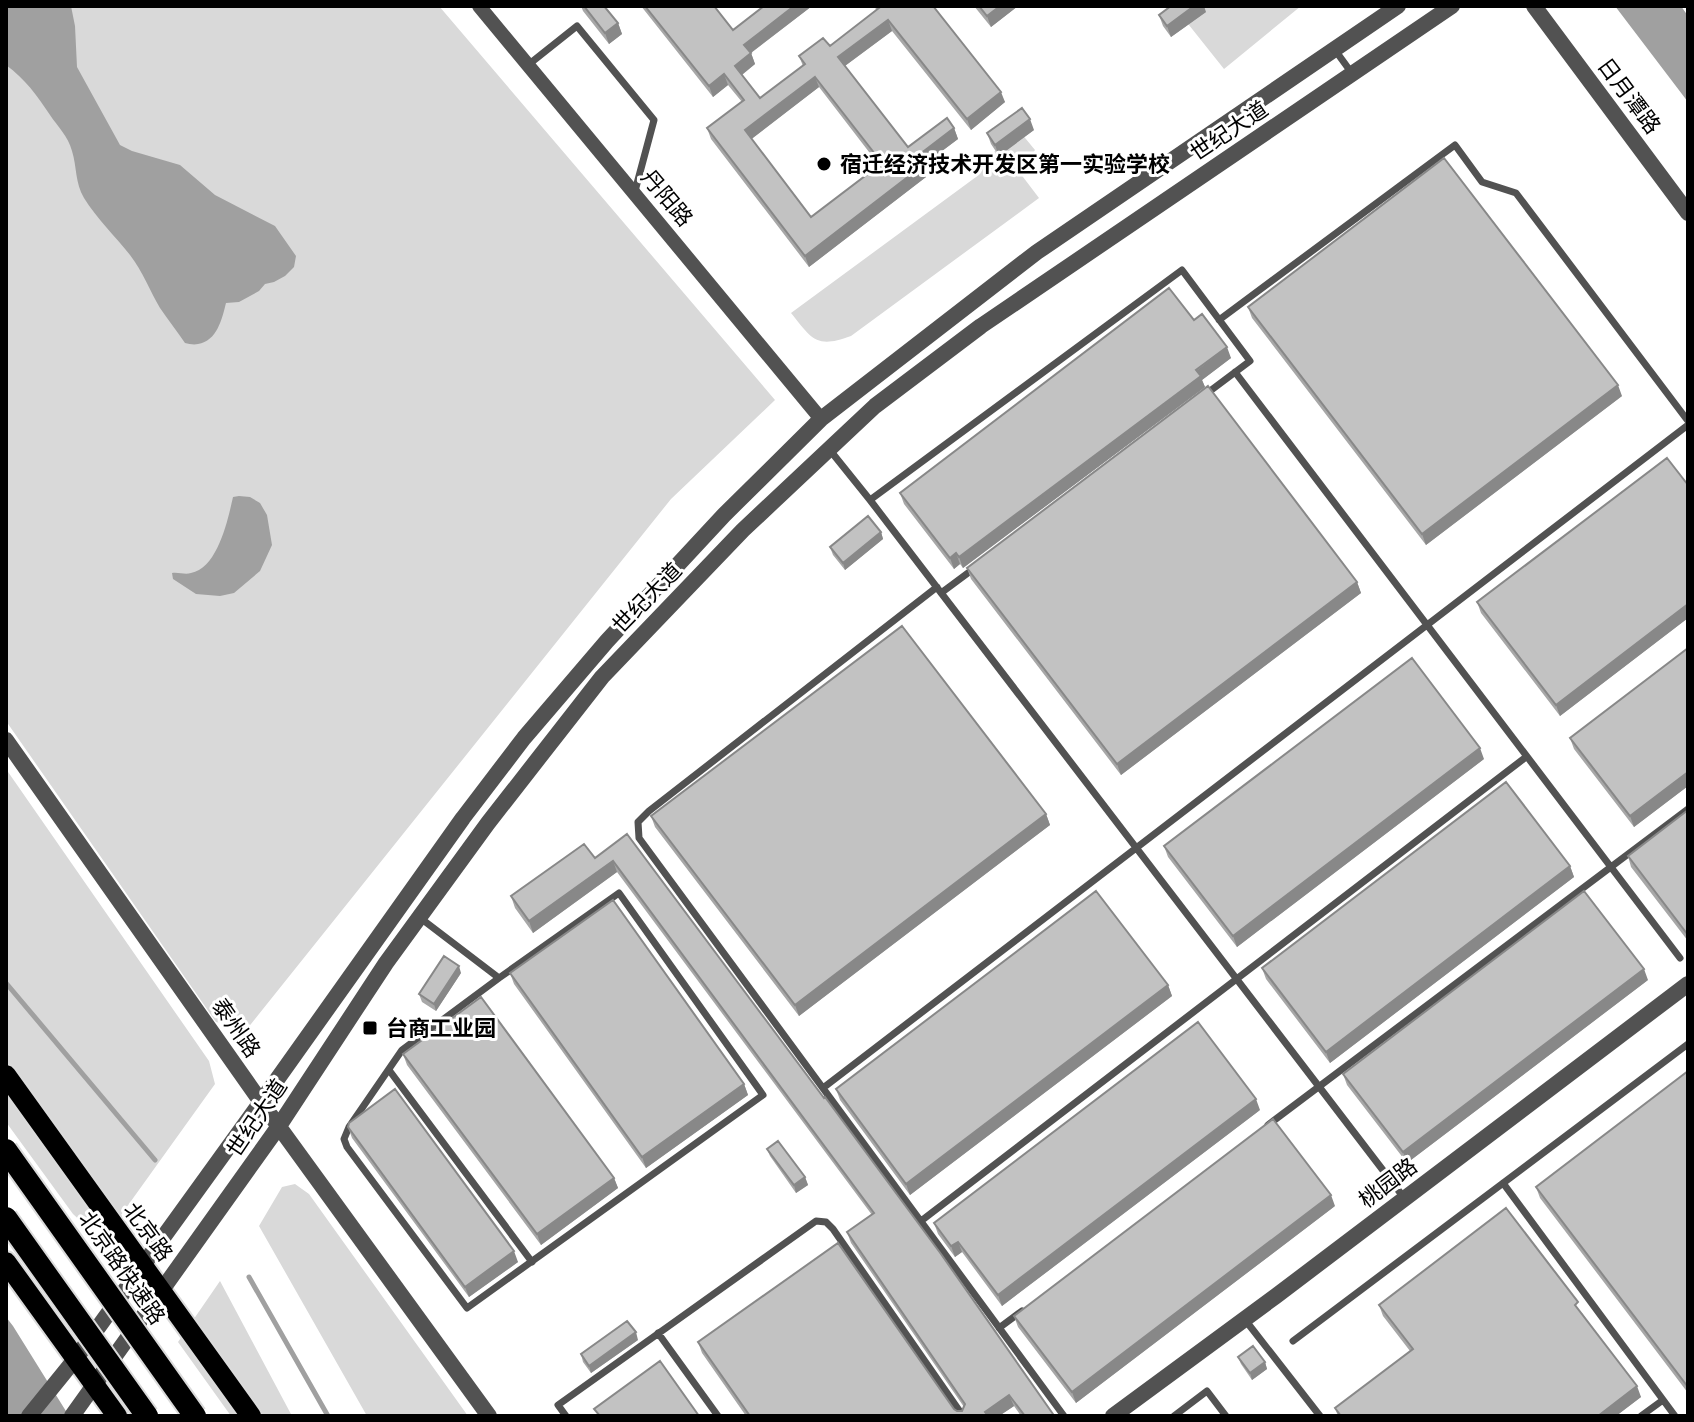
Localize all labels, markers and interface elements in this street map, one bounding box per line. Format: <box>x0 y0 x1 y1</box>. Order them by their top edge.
street label: 日月潭路 <box>1592 53 1666 139</box>
street label: 世纪大道 <box>1185 95 1273 167</box>
place label: 宿迁经济技术开发区第一实验学校 <box>840 151 1170 178</box>
marker: 宿迁经济技术开发区第一实验学校 <box>815 155 833 173</box>
street label: 丹阳路 <box>635 164 699 232</box>
street label: 世纪大道 <box>607 557 687 639</box>
street label: 泰州路 <box>206 993 266 1063</box>
place label: 台商工业园 <box>386 1015 496 1042</box>
marker: 台商工业园 <box>361 1019 379 1037</box>
street label: 世纪大道 <box>221 1074 293 1162</box>
street label: 桃园路 <box>1354 1152 1422 1214</box>
street label: 北京路 <box>118 1197 178 1267</box>
street label: 北京路快速路 <box>73 1206 171 1330</box>

